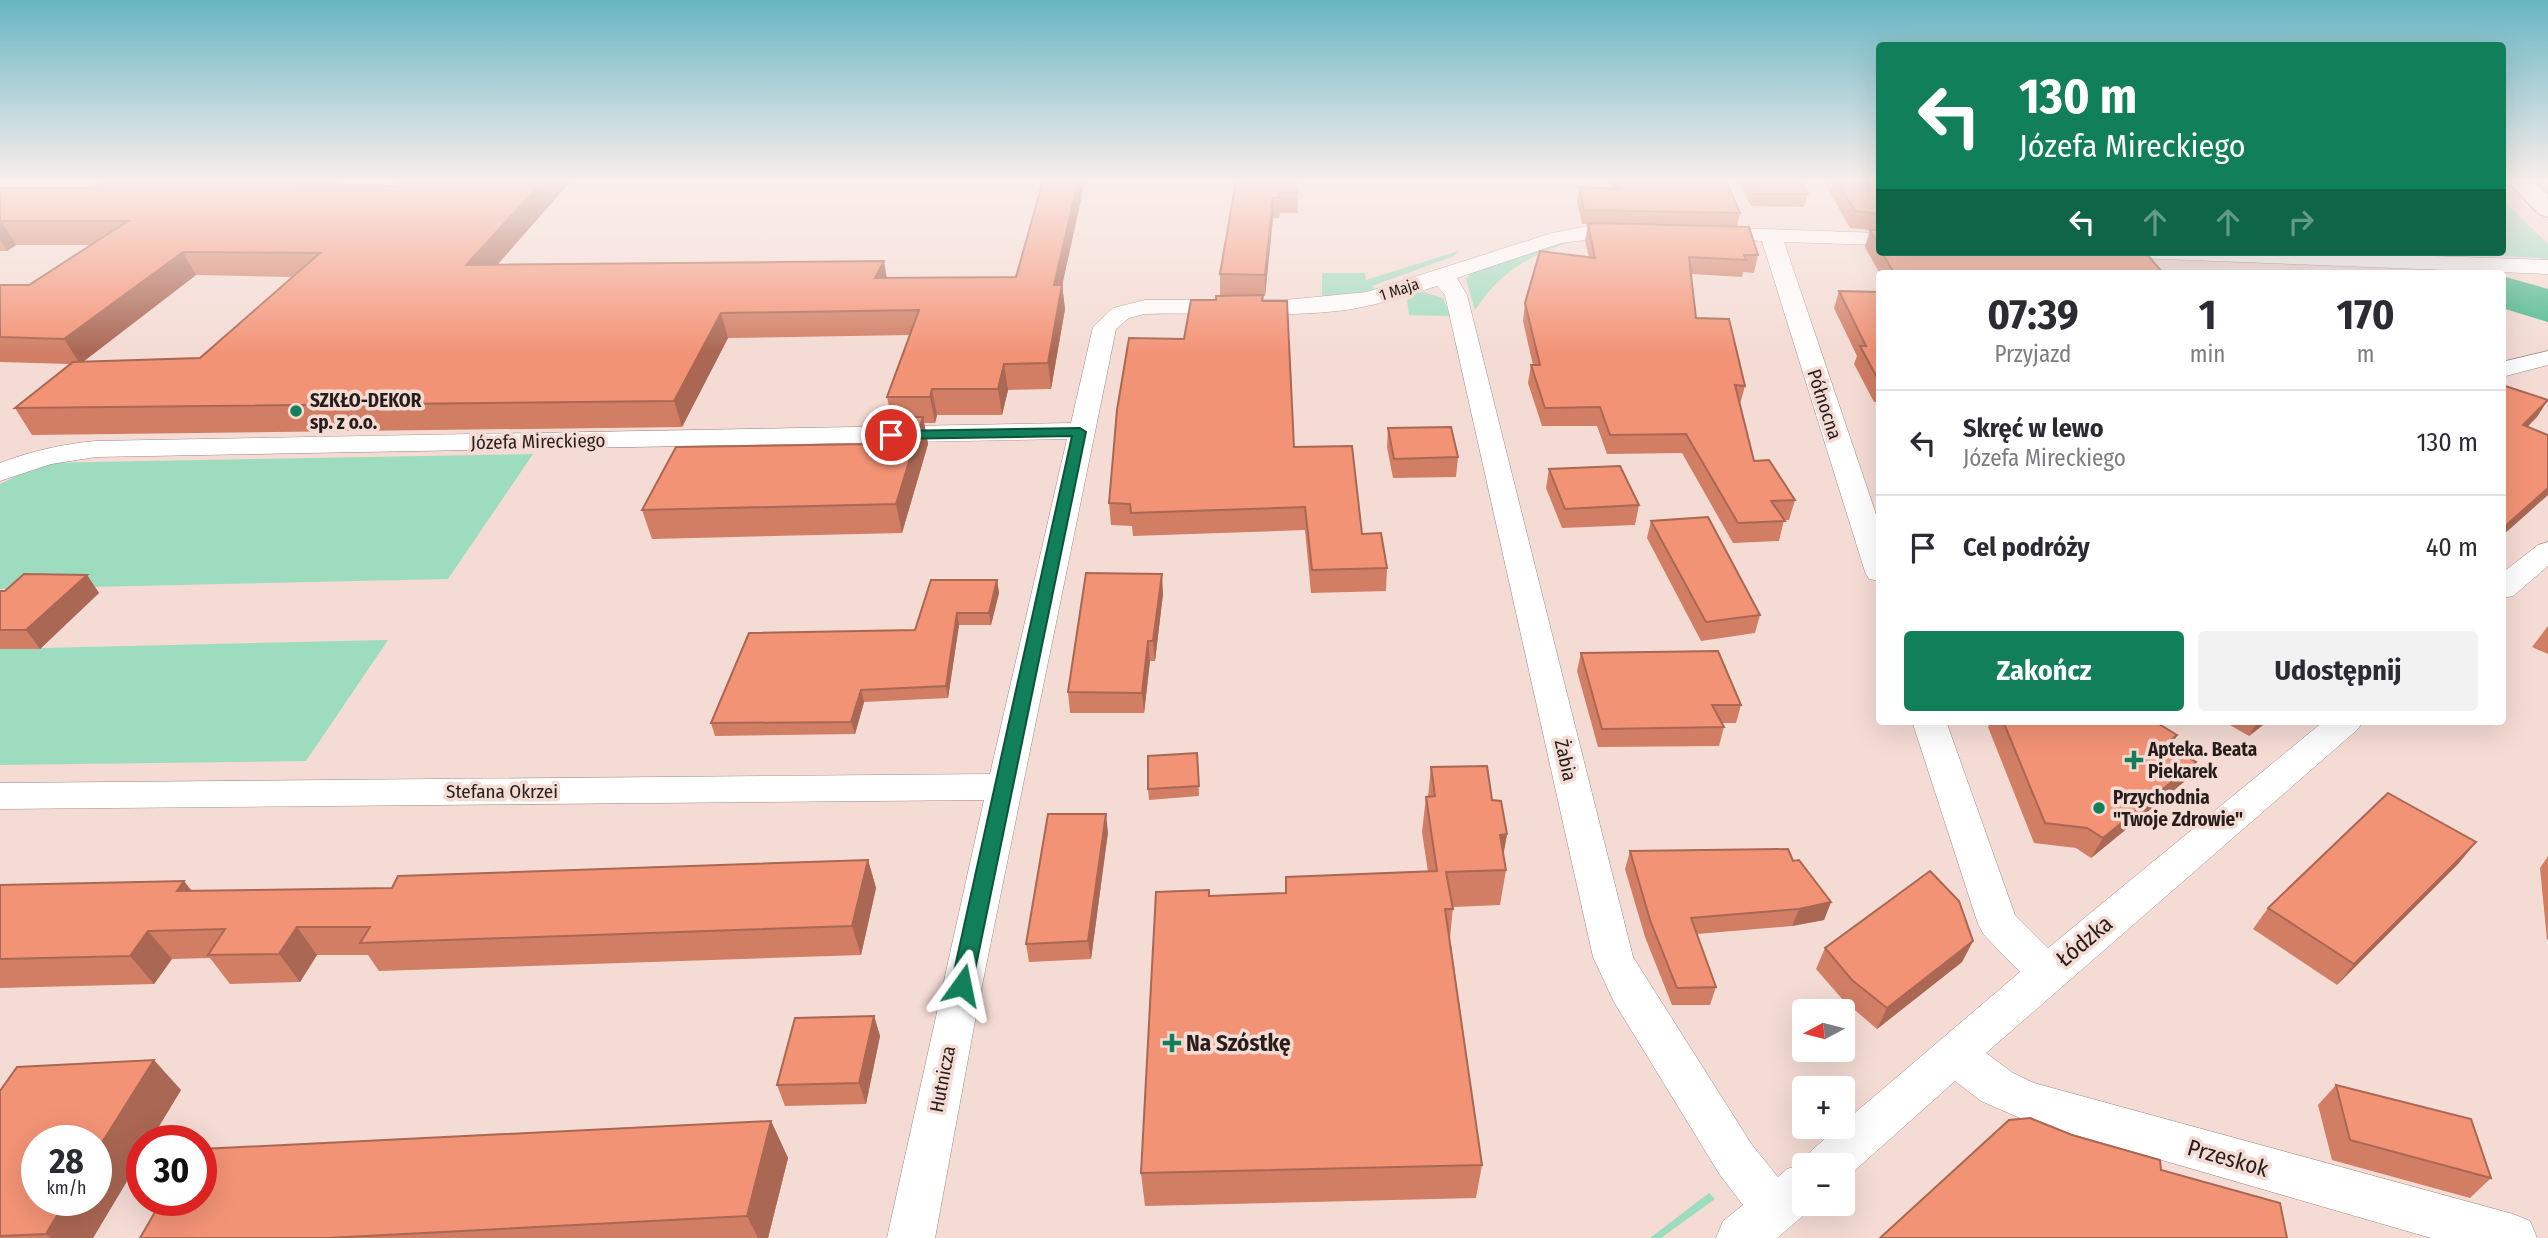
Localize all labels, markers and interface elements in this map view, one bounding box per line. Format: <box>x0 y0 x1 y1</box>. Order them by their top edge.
text: 130 m <box>2019 67 2137 126</box>
icon: left <box>1904 70 1995 161</box>
text: Józefa Mireckiego <box>2019 127 2246 165</box>
icon: left <box>2063 203 2101 241</box>
icon: ahead <box>2136 203 2174 241</box>
icon: ahead <box>2209 203 2247 241</box>
icon: right <box>2282 203 2320 241</box>
street label: 1 Maja <box>1377 274 1422 305</box>
text: 07:39 <box>1987 290 2079 340</box>
text: 1 <box>2199 290 2217 340</box>
text: 170 <box>2337 290 2395 340</box>
text: Przyjazd <box>1994 340 2071 368</box>
text: min <box>2190 340 2225 368</box>
text: m <box>2357 340 2375 368</box>
street label: Północna <box>1802 366 1847 442</box>
place label: SZKŁO-DEKOR sp. z o.o. <box>310 389 422 434</box>
marker: SZKŁO-DEKOR sp. z o.o. <box>288 403 304 419</box>
pin <box>861 405 921 465</box>
text: Skręć w lewo <box>1963 413 2104 444</box>
icon: arrive <box>872 416 910 454</box>
icon: left <box>1904 424 1942 462</box>
text: 130 m <box>2416 427 2478 458</box>
street label: Józefa Mireckiego <box>471 429 605 454</box>
text: Józefa Mireckiego <box>1963 444 2126 472</box>
icon: arrive <box>1904 529 1942 567</box>
text: Cel podróży <box>1963 532 2090 563</box>
text: 40 m <box>2426 532 2478 563</box>
button: Zakończ <box>1904 631 2184 711</box>
button: Udostępnij <box>2198 631 2478 711</box>
street label: Żabia <box>1550 737 1581 783</box>
place label: Apteka. Beata Piekarek <box>2147 738 2257 783</box>
marker: Apteka. Beata Piekarek <box>2126 752 2142 768</box>
street label: Stefana Okrzei <box>446 780 558 803</box>
place label: Przychodnia "Twoje Zdrowie" <box>2113 786 2243 831</box>
marker: Przychodnia "Twoje Zdrowie" <box>2091 800 2107 816</box>
street label: Łódzka <box>2050 909 2118 973</box>
position arrow <box>925 948 999 1022</box>
north arrow <box>1792 999 1855 1062</box>
map controls <box>1792 999 1855 1216</box>
place label: Na Szóstkę <box>1186 1029 1291 1057</box>
marker: Na Szóstkę <box>1164 1035 1180 1051</box>
street label: Hutnicza <box>925 1044 960 1114</box>
button: + <box>1792 1076 1855 1139</box>
speed limit sign: 30 <box>126 1125 217 1216</box>
street label: Przeskok <box>2184 1133 2272 1183</box>
text: 28 <box>49 1140 84 1182</box>
button: − <box>1792 1153 1855 1216</box>
text: km/h <box>46 1177 87 1199</box>

